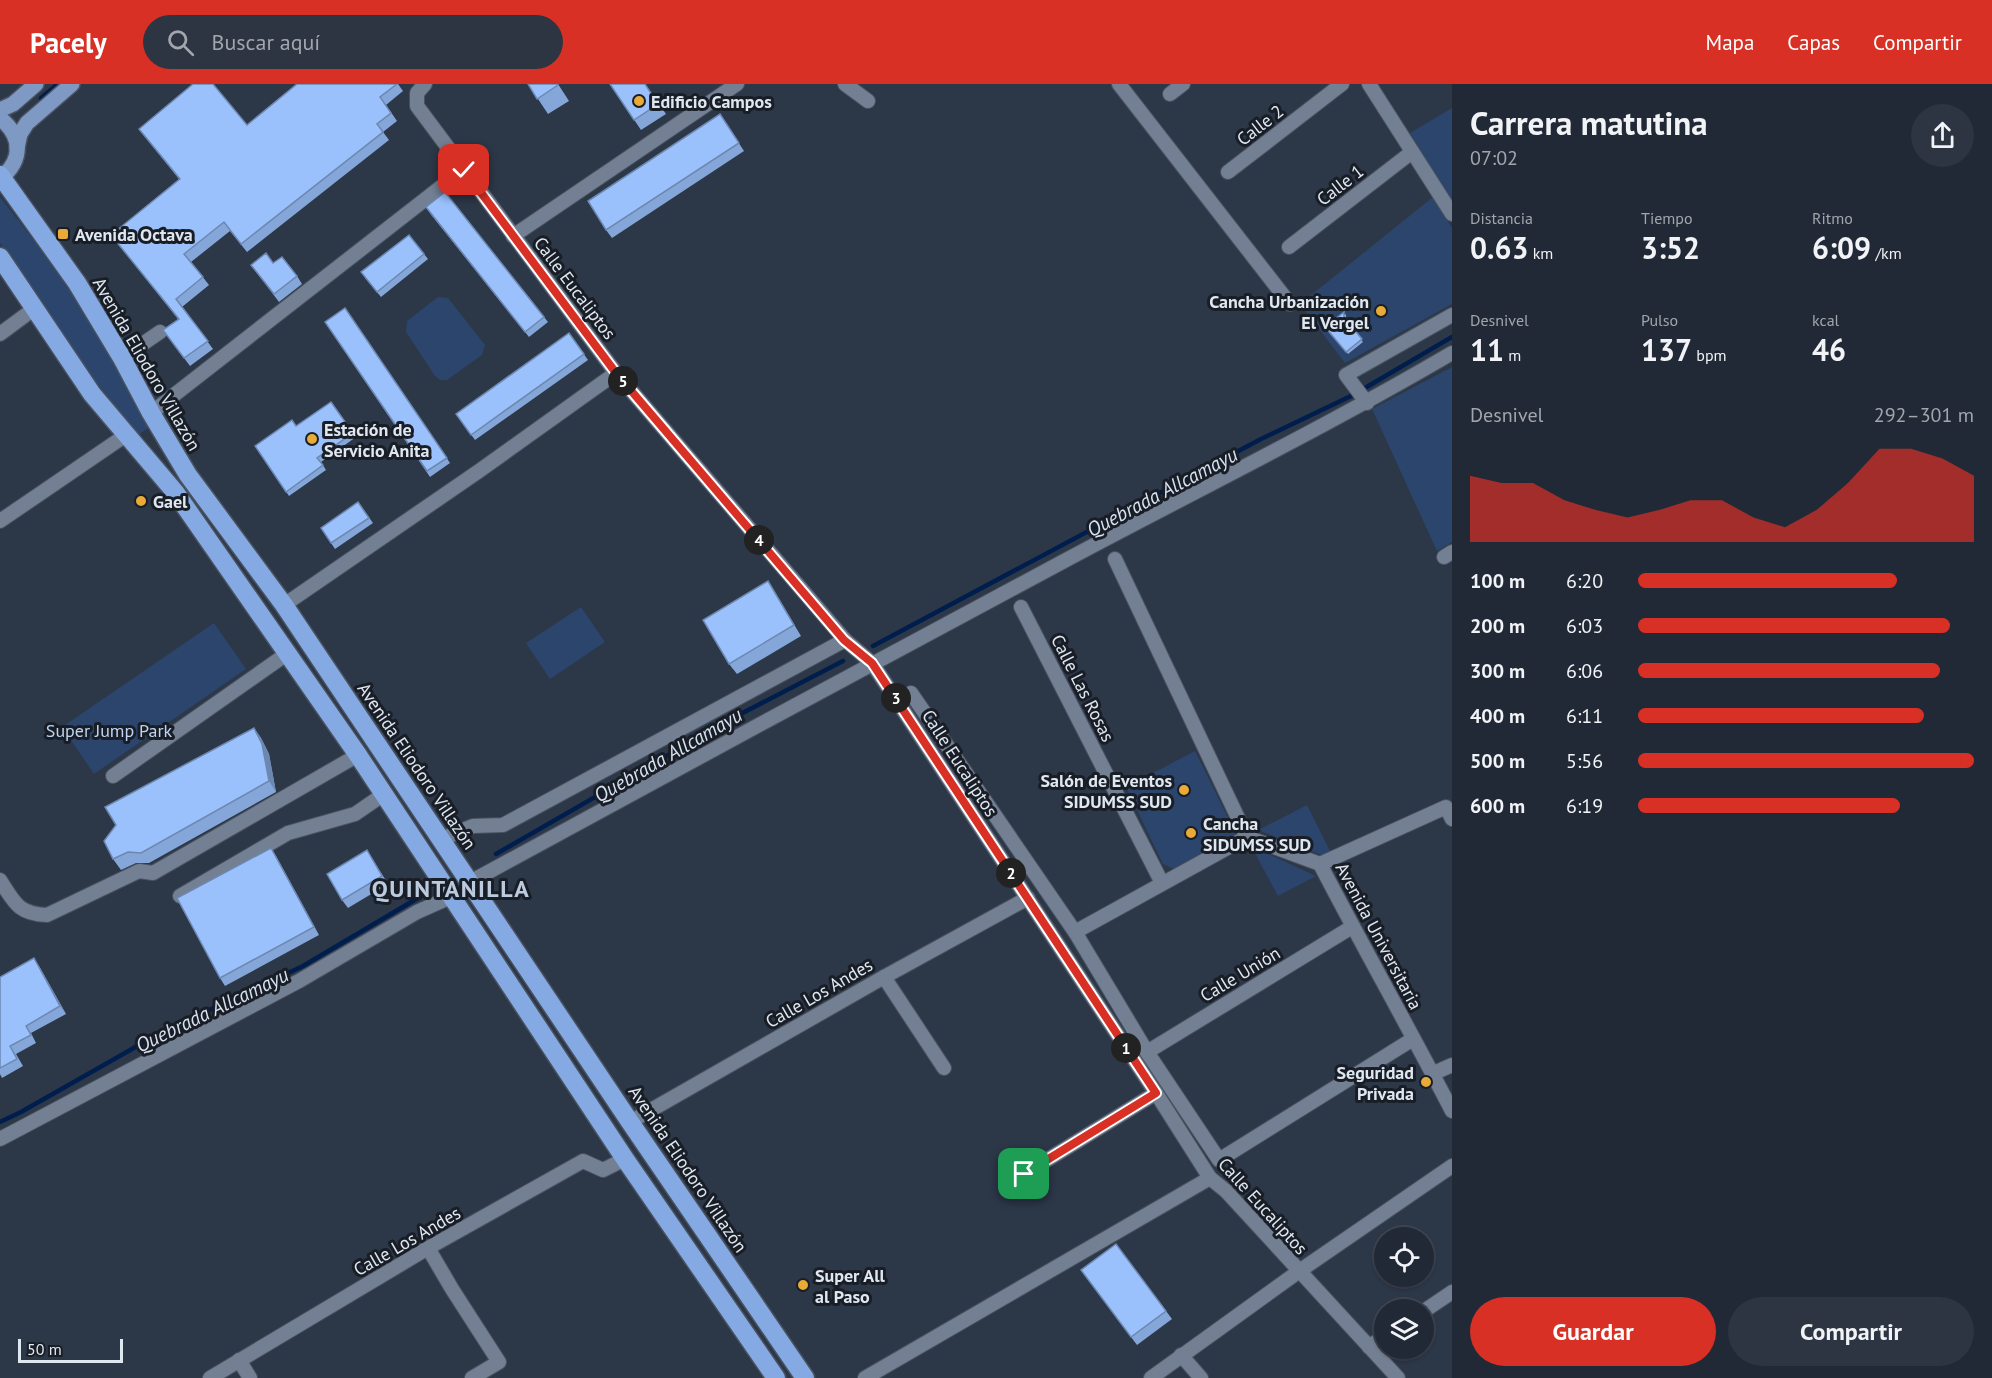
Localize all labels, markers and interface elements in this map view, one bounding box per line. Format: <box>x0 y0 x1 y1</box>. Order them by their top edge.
search box <box>143 15 563 69</box>
text: Pacely <box>30 24 107 61</box>
icon: search <box>164 26 197 59</box>
text: Buscar aquí <box>212 28 320 56</box>
text: Mapa <box>1706 29 1754 56</box>
text: Capas <box>1787 29 1840 56</box>
text: Compartir <box>1873 29 1962 56</box>
place label: Edificio Campos <box>651 90 772 113</box>
marker: Edificio Campos <box>632 94 646 108</box>
street label: Calle 2 <box>1232 100 1288 150</box>
text: Carrera matutina <box>1470 101 1708 144</box>
button: share <box>1911 104 1974 167</box>
pin <box>438 144 489 195</box>
text: 07:02 <box>1470 145 1518 171</box>
icon: check <box>447 153 480 186</box>
street label: Calle 1 <box>1312 160 1368 210</box>
text: Distancia <box>1470 208 1533 228</box>
text: Tiempo <box>1641 208 1693 228</box>
text: Ritmo <box>1812 208 1853 228</box>
place label: Avenida Octava <box>75 223 193 246</box>
marker: Avenida Octava <box>56 227 70 241</box>
text: 0.63 <box>1470 228 1528 267</box>
text: 3:52 <box>1641 228 1700 267</box>
text: 6:09 <box>1812 228 1871 267</box>
street label: Calle Eucaliptos <box>529 232 621 344</box>
text: km <box>1528 243 1553 263</box>
text: /km <box>1871 243 1902 263</box>
street label: Avenida Eliodoro Villazón <box>88 273 206 455</box>
place label: Cancha Urbanización El Vergel <box>1209 290 1370 334</box>
marker: Cancha Urbanización El Vergel <box>1374 304 1388 318</box>
text: Desnivel <box>1470 310 1529 330</box>
text: Pulso <box>1641 310 1678 330</box>
text: kcal <box>1812 310 1839 330</box>
text: 11 <box>1470 330 1504 369</box>
text: 137 <box>1641 330 1692 369</box>
text: 46 <box>1812 330 1846 369</box>
text: m <box>1504 345 1521 365</box>
text: bpm <box>1692 345 1727 365</box>
pin: 5 <box>608 366 638 396</box>
text: 5 <box>618 371 628 391</box>
text: Desnivel <box>1470 402 1543 428</box>
text: 292–301 m <box>1874 402 1974 428</box>
place label: Estación de Servicio Anita <box>324 418 429 462</box>
marker: Estación de Servicio Anita <box>305 432 319 446</box>
water label: Quebrada Allcamayu <box>1082 441 1242 543</box>
place label: Gael <box>153 490 188 513</box>
marker: Gael <box>134 494 148 508</box>
pin: 4 <box>744 525 774 555</box>
text: 4 <box>754 530 764 550</box>
text: 100 m <box>1470 568 1525 594</box>
text: 6:20 <box>1566 568 1603 594</box>
text: 200 m <box>1470 613 1525 639</box>
text: 6:03 <box>1566 613 1603 639</box>
street label: Calle Las Rosas <box>1046 631 1120 745</box>
text: 300 m <box>1470 658 1525 684</box>
text: 6:06 <box>1566 658 1603 684</box>
street label: Avenida Eliodoro Villazón <box>353 678 481 854</box>
pin: 3 <box>881 683 911 713</box>
text: 3 <box>891 688 901 708</box>
water label: Quebrada Allcamayu <box>589 702 747 808</box>
text: 400 m <box>1470 703 1525 729</box>
text: 6:11 <box>1566 703 1603 729</box>
street label: Calle Eucaliptos <box>917 705 1003 821</box>
park label: Super Jump Park <box>46 719 173 742</box>
text: 500 m <box>1470 748 1525 774</box>
text: 5:56 <box>1566 748 1603 774</box>
place label: Salón de Eventos SIDUMSS SUD <box>1041 769 1172 813</box>
marker: Salón de Eventos SIDUMSS SUD <box>1177 783 1191 797</box>
text: 600 m <box>1470 793 1525 819</box>
text: 6:19 <box>1566 793 1603 819</box>
place label: Cancha SIDUMSS SUD <box>1203 812 1311 856</box>
marker: Cancha SIDUMSS SUD <box>1184 826 1198 840</box>
pin: 2 <box>996 858 1026 888</box>
street label: Avenida Universitaria <box>1331 859 1427 1013</box>
text: 2 <box>1006 863 1016 883</box>
district label: QUINTANILLA <box>372 873 530 904</box>
street label: Calle Unión <box>1196 941 1284 1007</box>
street label: Calle Los Andes <box>761 953 877 1033</box>
water label: Quebrada Allcamayu <box>131 962 293 1058</box>
pin: 1 <box>1111 1033 1141 1063</box>
text: 1 <box>1121 1038 1131 1058</box>
place label: Seguridad Privada <box>1337 1061 1414 1105</box>
marker: Seguridad Privada <box>1419 1075 1433 1089</box>
street label: Avenida Eliodoro Villazón <box>624 1081 752 1257</box>
pin <box>998 1148 1049 1199</box>
street label: Calle Eucaliptos <box>1213 1153 1313 1259</box>
icon: arrive <box>1007 1157 1040 1190</box>
street label: Calle Los Andes <box>349 1201 465 1281</box>
map controls <box>1374 1227 1434 1359</box>
button: locate <box>1374 1227 1434 1287</box>
place label: Super All al Paso <box>815 1264 885 1308</box>
marker: Super All al Paso <box>796 1278 810 1292</box>
button: Guardar <box>1470 1297 1716 1366</box>
button: Compartir <box>1728 1297 1974 1366</box>
button: layers <box>1374 1299 1434 1359</box>
scale bar <box>18 1336 123 1364</box>
text: 50 m <box>27 1339 62 1359</box>

